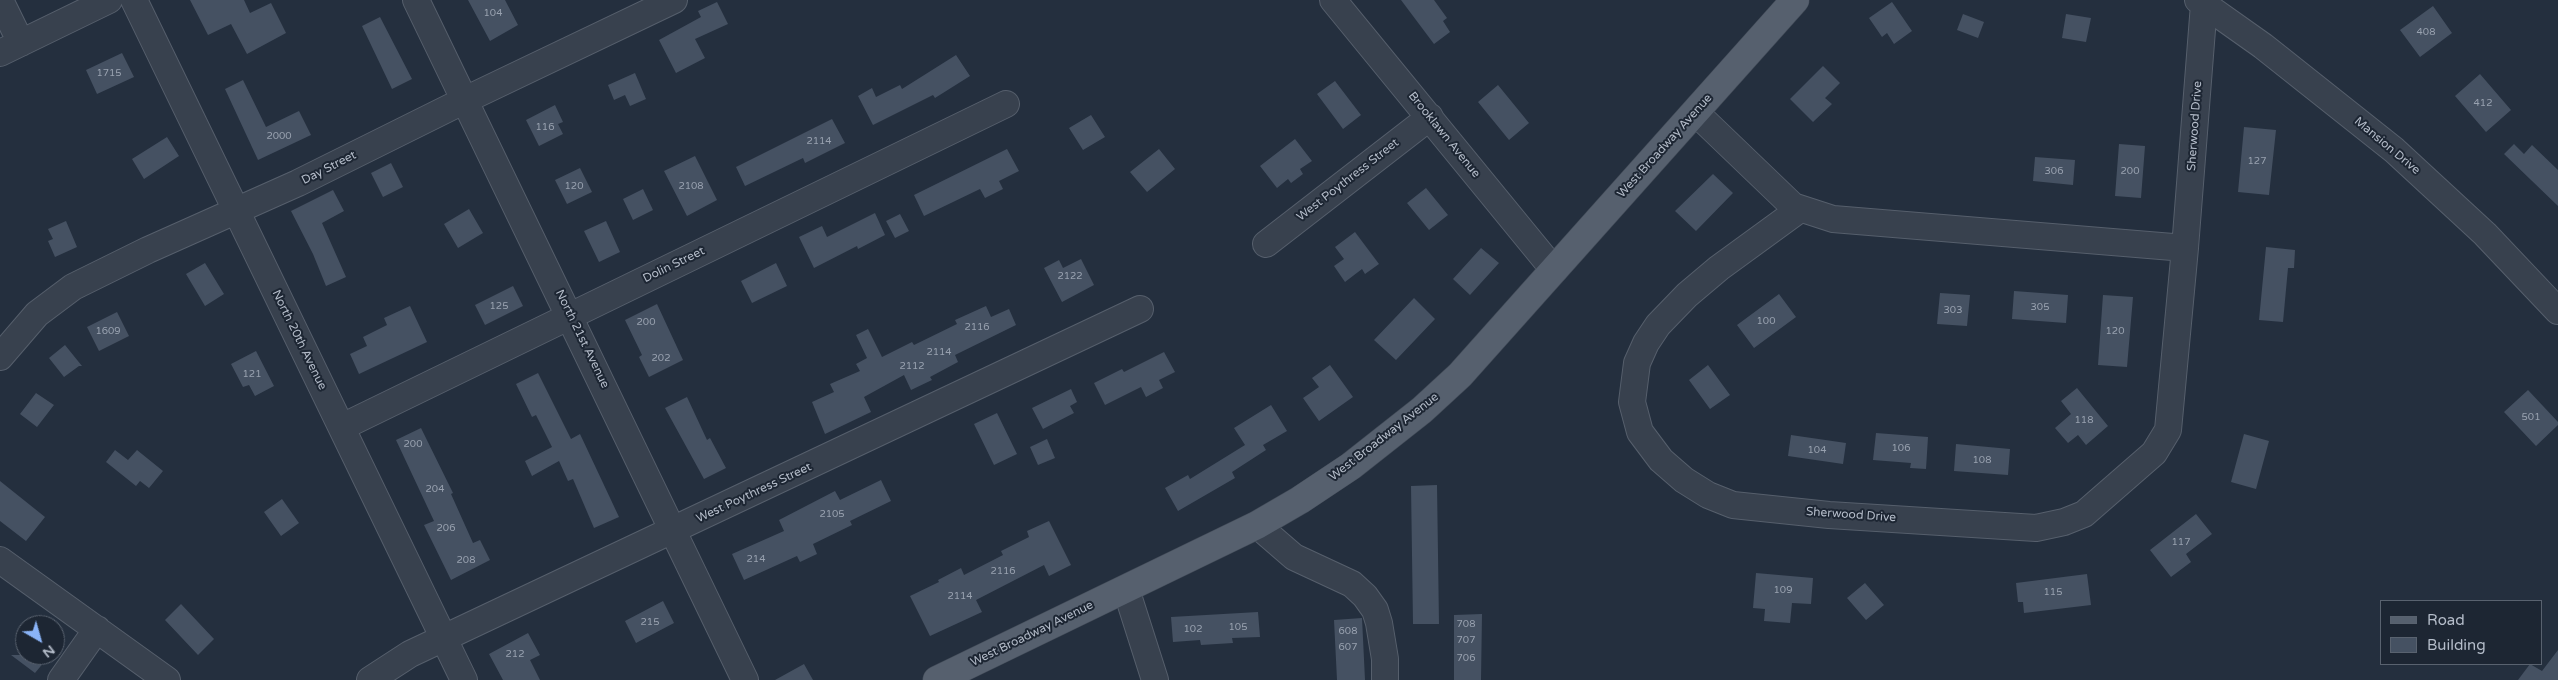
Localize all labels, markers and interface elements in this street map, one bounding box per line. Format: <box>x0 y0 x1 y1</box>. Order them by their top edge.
house number: 104 <box>484 7 502 19</box>
house number: 408 <box>2417 26 2435 38</box>
house number: 1715 <box>96 67 122 79</box>
street label: Sherwood Drive <box>2185 80 2205 172</box>
street label: Brooklawn Avenue <box>1405 89 1483 181</box>
street label: West Broadway Avenue <box>1615 91 1715 201</box>
house number: 412 <box>2474 97 2492 109</box>
street label: Mansion Drive <box>2351 114 2423 178</box>
house number: 116 <box>536 121 554 133</box>
house number: 2000 <box>266 130 292 142</box>
house number: 2114 <box>806 135 832 147</box>
street label: West Poythress Street <box>1294 136 1402 224</box>
street label: Day Street <box>299 148 359 188</box>
house number: 127 <box>2248 155 2266 167</box>
house number: 306 <box>2045 165 2063 177</box>
house number: 200 <box>2121 165 2139 177</box>
house number: 120 <box>565 180 583 192</box>
house number: 2108 <box>678 180 704 192</box>
street label: Dolin Street <box>641 244 707 286</box>
house number: 2122 <box>1057 270 1083 282</box>
street label: North 21st Avenue <box>552 287 612 391</box>
street label: North 20th Avenue <box>269 288 329 392</box>
house number: 125 <box>490 300 508 312</box>
house number: 305 <box>2031 301 2049 313</box>
house number: 303 <box>1944 304 1962 316</box>
house number: 100 <box>1757 315 1775 327</box>
house number: 200 <box>637 316 655 328</box>
house number: 2116 <box>964 321 990 333</box>
house number: 1609 <box>95 325 121 337</box>
house number: 120 <box>2106 325 2124 337</box>
house number: 2114 <box>926 346 952 358</box>
house number: 202 <box>652 352 670 364</box>
house number: 2112 <box>899 360 925 372</box>
house number: 121 <box>243 368 261 380</box>
street label: West Broadway Avenue <box>1327 390 1441 484</box>
house number: 501 <box>2522 411 2540 423</box>
house number: 118 <box>2075 414 2093 426</box>
house number: 200 <box>404 438 422 450</box>
house number: 106 <box>1892 442 1910 454</box>
house number: 104 <box>1808 444 1826 456</box>
house number: 108 <box>1973 454 1991 466</box>
street label: West Poythress Street <box>694 460 814 526</box>
house number: 204 <box>426 483 444 495</box>
street label: Sherwood Drive <box>1805 505 1897 525</box>
house number: 2105 <box>819 508 845 520</box>
house number: 206 <box>437 522 455 534</box>
house number: 117 <box>2172 536 2190 548</box>
house number: 214 <box>747 553 765 565</box>
house number: 208 <box>457 554 475 566</box>
house number: 2116 <box>990 565 1016 577</box>
house number: 109 <box>1774 584 1792 596</box>
house number: 115 <box>2044 586 2062 598</box>
house number: 2114 <box>947 590 973 602</box>
street label: West Broadway Avenue <box>968 598 1096 670</box>
legend <box>2380 600 2543 665</box>
text: Road <box>2427 611 2465 629</box>
north arrow <box>15 615 65 665</box>
house number: 215 <box>641 616 659 628</box>
house number: 708 <box>1457 618 1475 630</box>
house number: 105 <box>1229 621 1247 633</box>
house number: 102 <box>1184 623 1202 635</box>
house number: 608 <box>1339 625 1357 637</box>
house number: 707 <box>1457 634 1475 646</box>
text: Building <box>2427 636 2486 654</box>
text: N <box>39 641 59 662</box>
house number: 607 <box>1339 641 1357 653</box>
house number: 212 <box>506 648 524 660</box>
house number: 706 <box>1457 652 1475 664</box>

